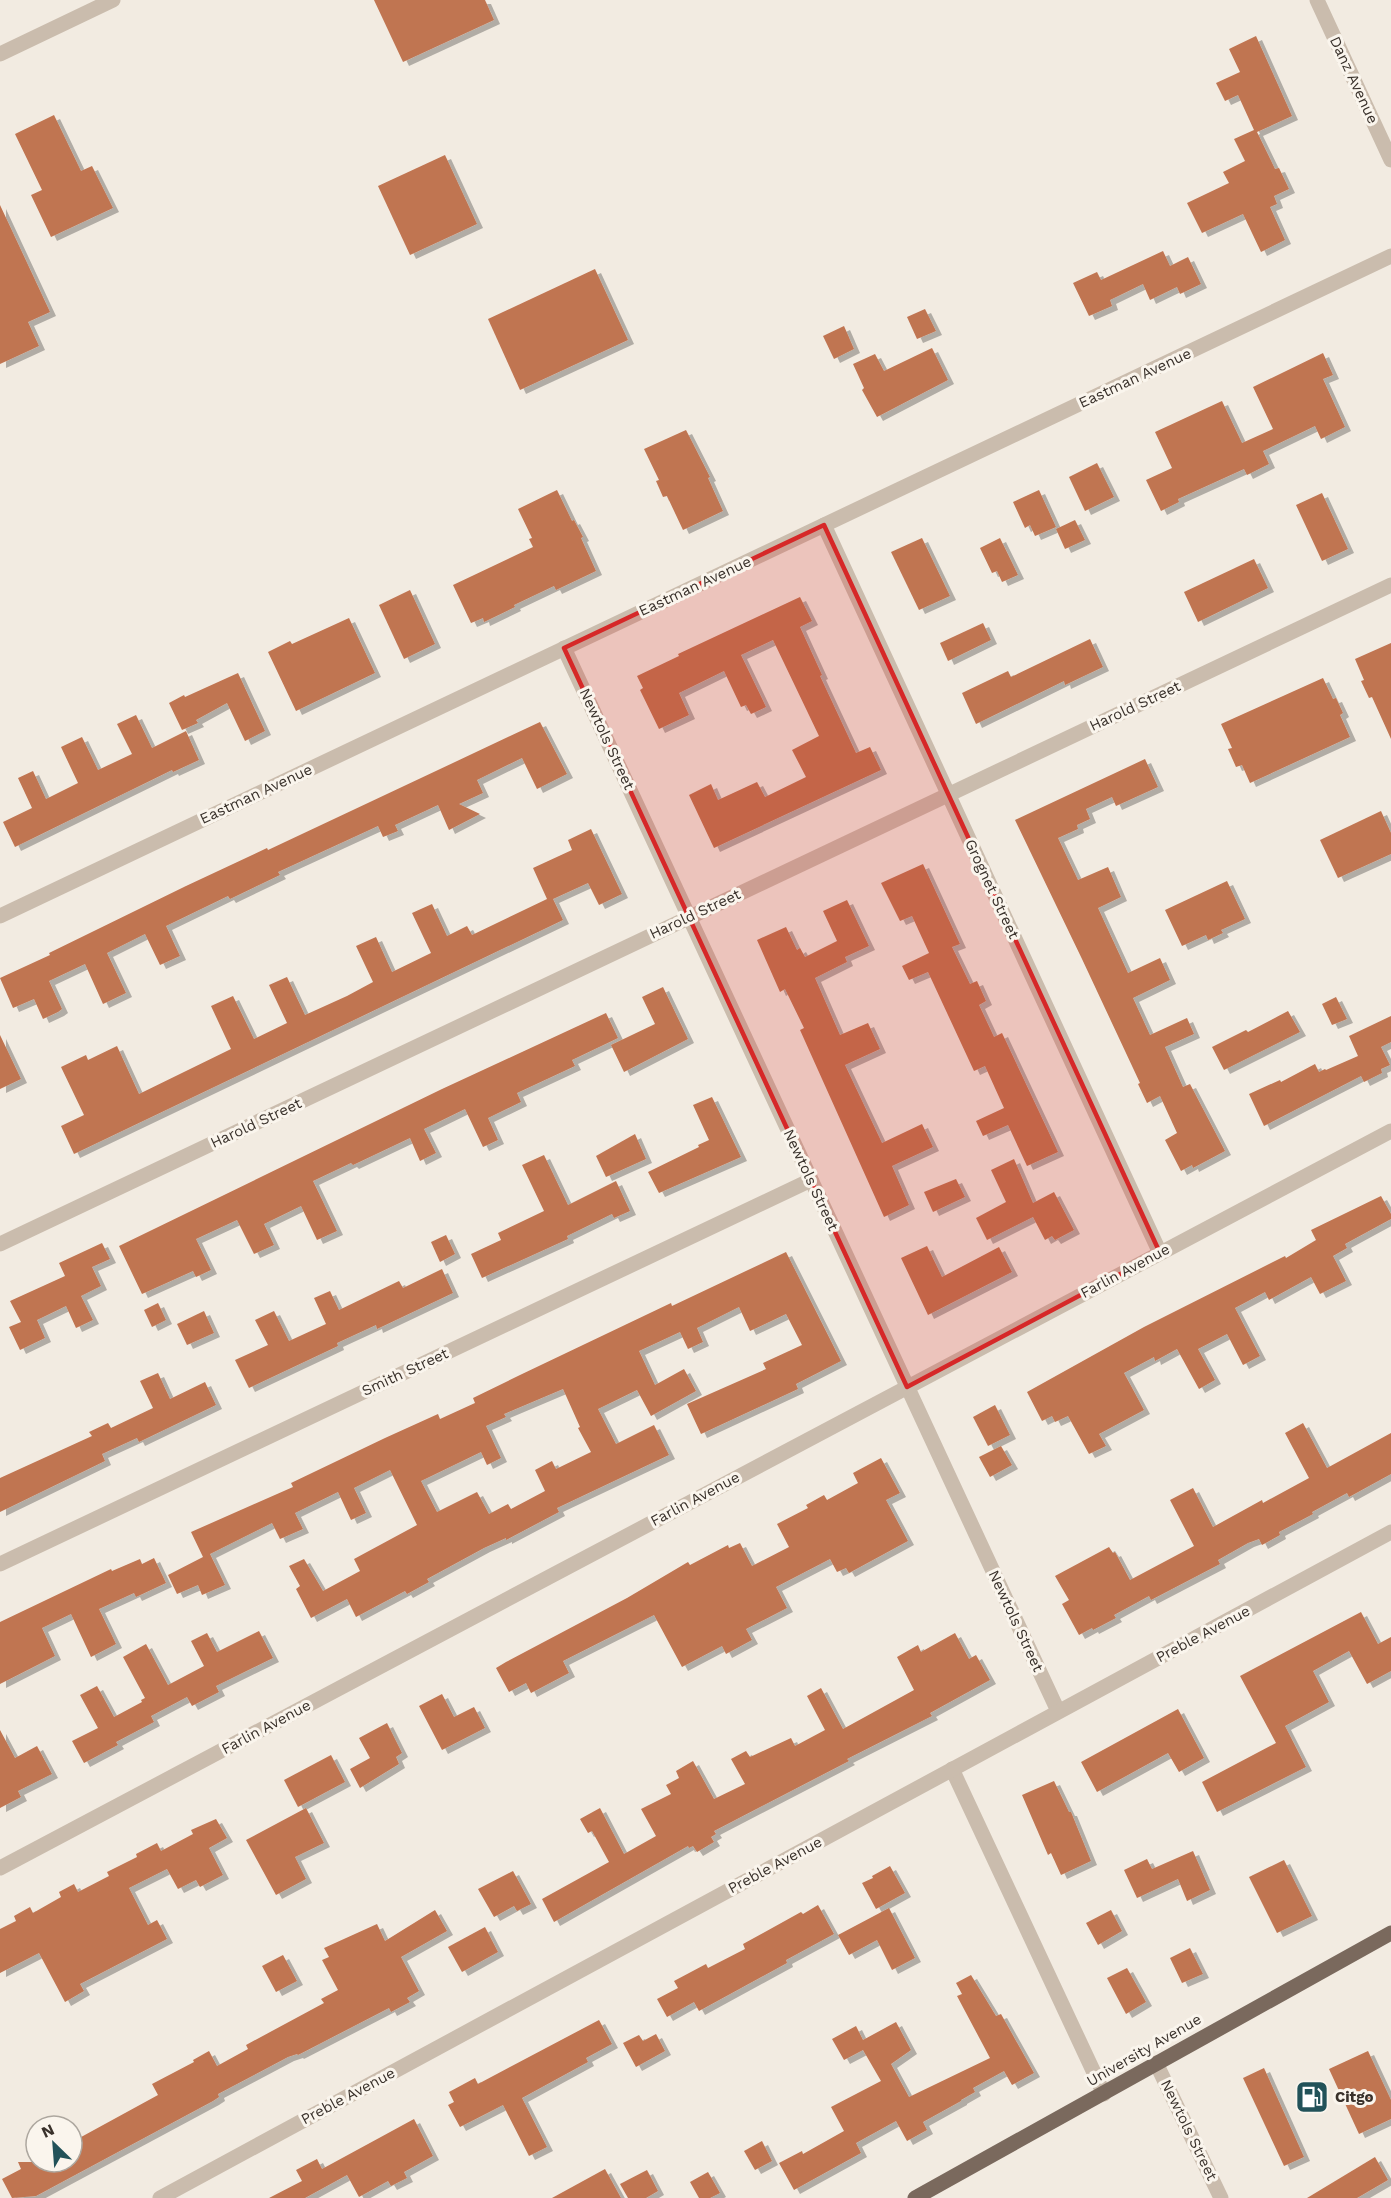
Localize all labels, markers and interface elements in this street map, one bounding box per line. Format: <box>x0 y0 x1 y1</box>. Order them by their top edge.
street label: Danz Avenue <box>1326 34 1382 126</box>
street label: Eastman Avenue <box>1076 344 1194 412</box>
street label: Eastman Avenue <box>636 552 754 620</box>
street label: Harold Street <box>1087 677 1184 735</box>
street label: Newtols Street <box>576 685 639 793</box>
street label: Eastman Avenue <box>197 760 315 828</box>
street label: Grognet Street <box>961 836 1023 942</box>
street label: Harold Street <box>647 885 744 943</box>
street label: Harold Street <box>208 1094 305 1152</box>
street label: Newtols Street <box>780 1126 843 1234</box>
street label: Farlin Avenue <box>1077 1240 1173 1302</box>
street label: Smith Street <box>359 1344 452 1400</box>
street label: Farlin Avenue <box>647 1468 743 1530</box>
street label: Newtols Street <box>985 1567 1048 1675</box>
street label: Preble Avenue <box>1153 1602 1253 1666</box>
street label: Farlin Avenue <box>218 1696 314 1758</box>
street label: Preble Avenue <box>725 1833 825 1897</box>
street label: University Avenue <box>1084 2010 1204 2090</box>
street label: Preble Avenue <box>298 2064 398 2128</box>
street label: Newtols Street <box>1157 2077 1222 2184</box>
fuel station icon: Citgo <box>1294 2079 1330 2115</box>
place label: Citgo <box>1335 2088 1374 2106</box>
north arrow <box>24 2114 84 2174</box>
text: N <box>38 2120 57 2142</box>

